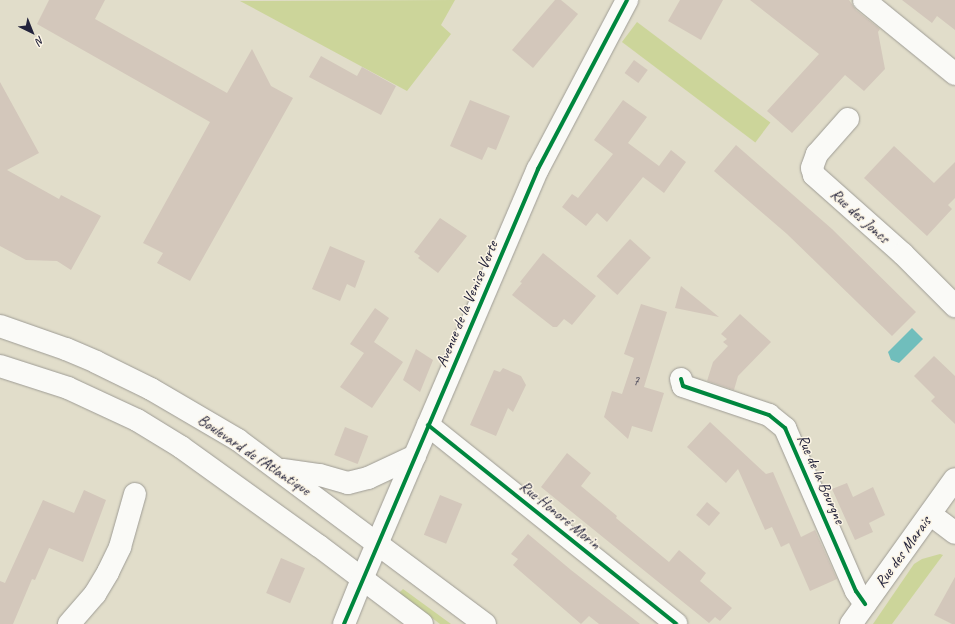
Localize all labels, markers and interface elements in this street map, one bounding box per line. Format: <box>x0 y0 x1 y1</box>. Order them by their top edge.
north arrow <box>12 12 52 52</box>
text: N <box>33 33 47 48</box>
street label: Rue des Joncs <box>827 185 893 247</box>
street label: Avenue de la Venise Verte <box>432 238 502 370</box>
house number: 7 <box>633 373 639 389</box>
street label: Boulevard de l'Atlantique <box>194 410 314 500</box>
street label: Rue de la Bourgne <box>793 431 849 527</box>
street label: Rue Honoré Morin <box>516 477 604 553</box>
street label: Rue des Marais <box>871 513 935 591</box>

